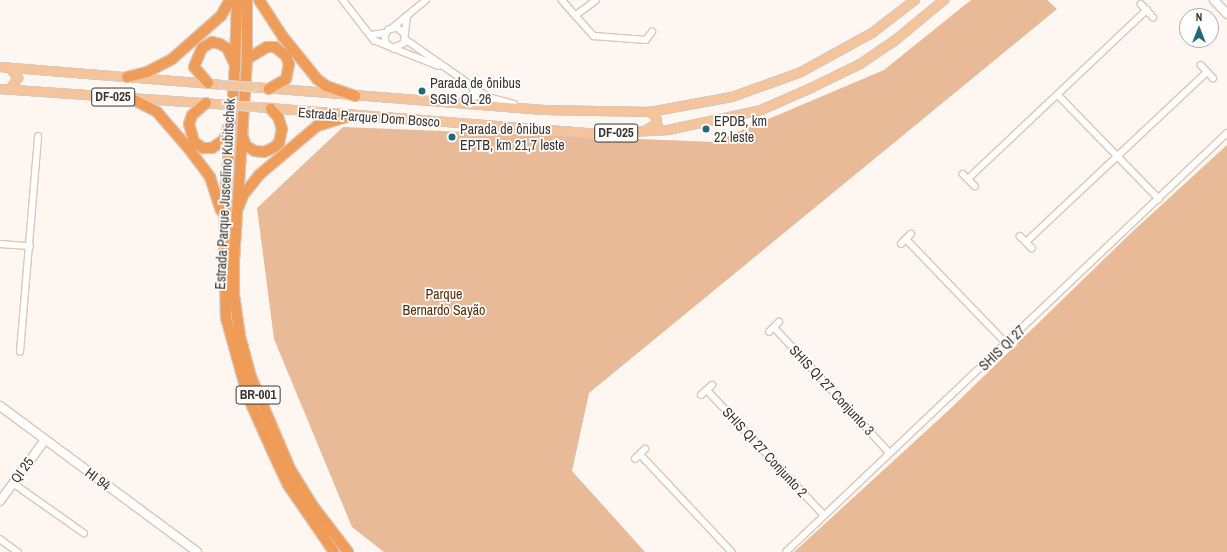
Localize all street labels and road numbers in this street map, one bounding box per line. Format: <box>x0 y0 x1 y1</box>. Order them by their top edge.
road number: DF-025 <box>91 86 135 108</box>
street label: Estrada Parque Juscelino Kubitschek <box>212 98 238 290</box>
street label: Estrada Parque Dom Bosco <box>297 104 441 130</box>
road number: DF-025 <box>594 122 638 144</box>
street label: SHIS QI 27 <box>975 322 1029 374</box>
street label: SHIS QI 27 Conjunto 3 <box>786 342 878 438</box>
road number: BR-001 <box>235 384 281 406</box>
street label: SHIS QI 27 Conjunto 2 <box>719 404 811 500</box>
street label: QI 25 <box>7 454 37 486</box>
street label: HI 94 <box>82 464 114 494</box>

